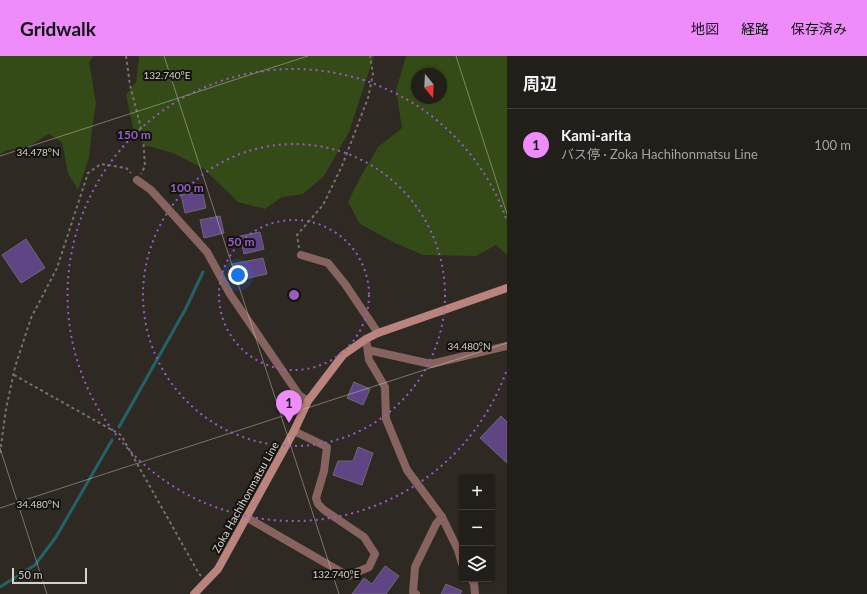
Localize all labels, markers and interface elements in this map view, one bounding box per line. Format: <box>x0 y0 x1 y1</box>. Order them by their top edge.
text: Gridwalk <box>20 17 96 40</box>
text: 地図 <box>691 20 719 37</box>
text: 経路 <box>741 20 769 37</box>
text: 保存済み <box>791 20 847 37</box>
north arrow <box>411 68 447 104</box>
text: 132.740°E <box>143 69 191 81</box>
text: 周辺 <box>523 73 557 94</box>
text: Kami-arita <box>561 126 631 144</box>
text: 150 m <box>117 127 151 142</box>
text: 1 <box>532 137 540 153</box>
text: 100 m <box>814 137 851 153</box>
text: 34.478°N <box>16 146 60 158</box>
text: バス停 · Zoka Hachihonmatsu Line <box>561 146 758 162</box>
text: 100 m <box>170 180 204 195</box>
text: 50 m <box>228 234 254 249</box>
your location <box>228 265 248 285</box>
centre of rings <box>287 288 301 302</box>
text: 34.480°N <box>447 340 491 352</box>
pin: 1 <box>276 390 302 423</box>
street label: Zoka Hachihonmatsu Line <box>209 439 281 555</box>
map controls <box>459 474 495 582</box>
button: + <box>459 474 495 510</box>
text: 34.480°N <box>16 498 60 510</box>
button: − <box>459 510 495 546</box>
button: layers <box>459 546 495 582</box>
scale bar <box>12 566 87 585</box>
text: 50 m <box>18 568 43 581</box>
text: 132.740°E <box>312 568 360 580</box>

